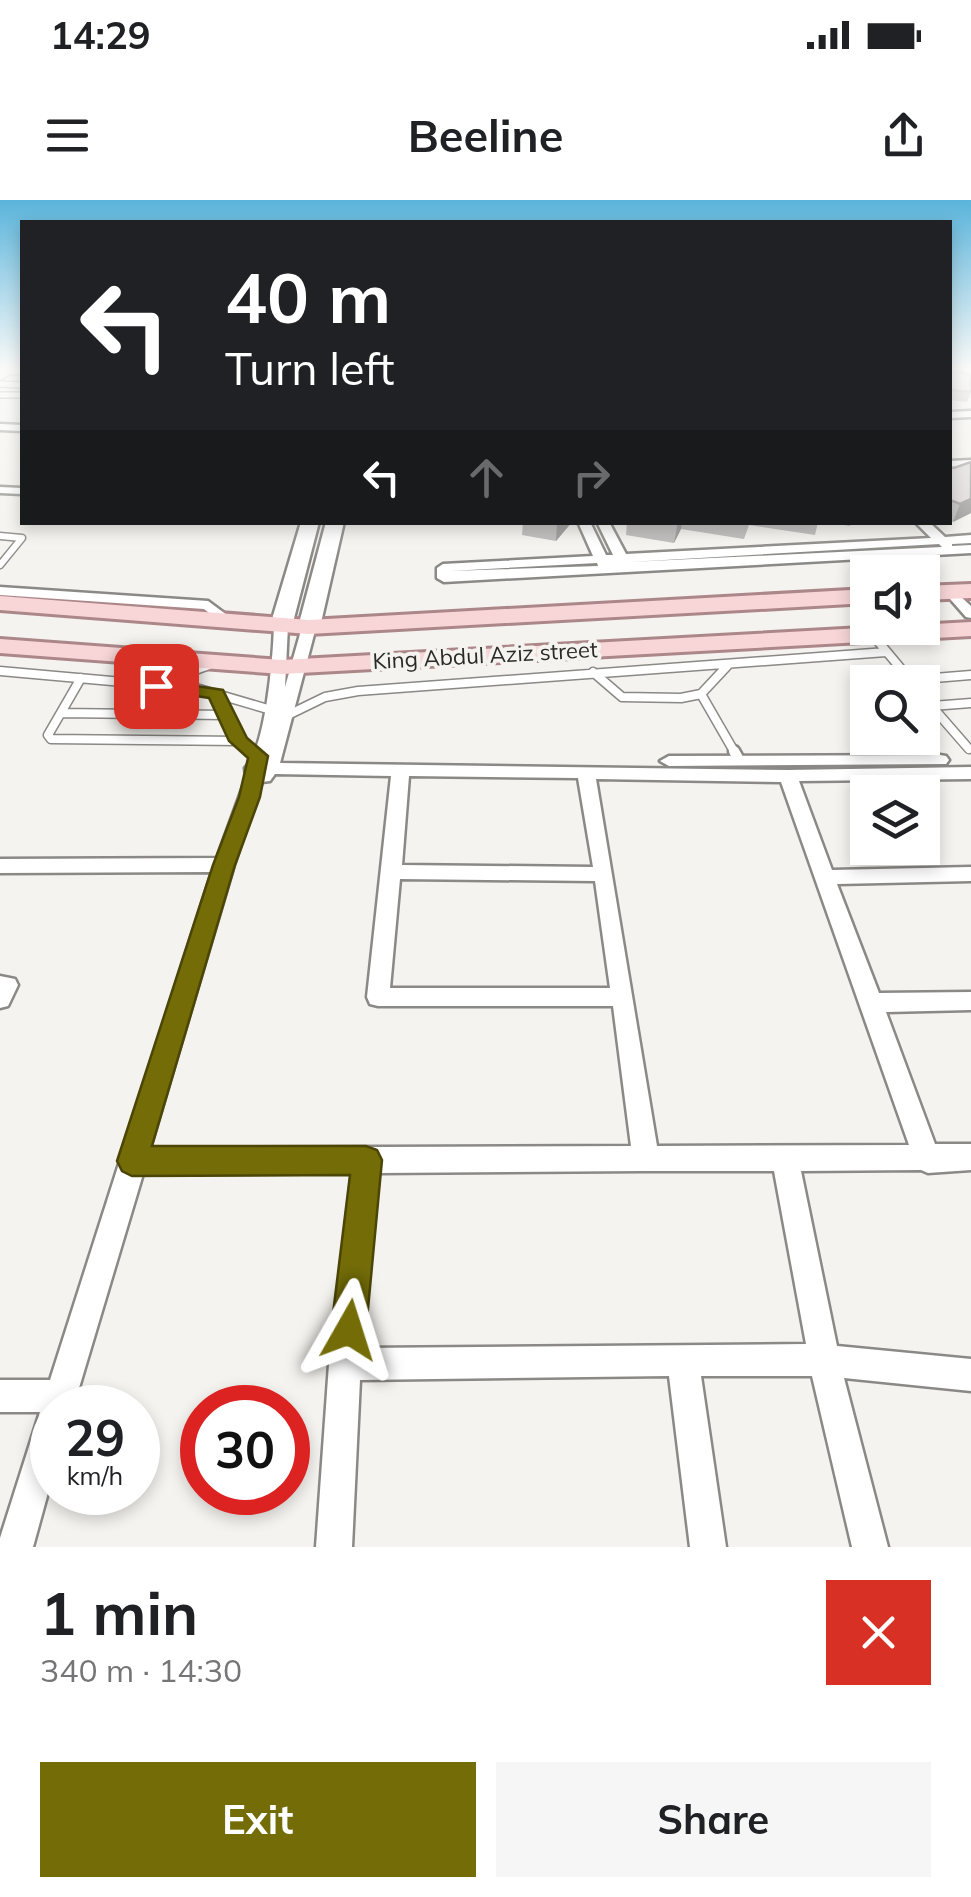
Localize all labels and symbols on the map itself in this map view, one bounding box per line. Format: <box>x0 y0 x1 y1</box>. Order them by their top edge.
street label: King Abdul Aziz street <box>372 635 599 675</box>
pin <box>114 644 199 729</box>
position arrow <box>297 1278 401 1382</box>
speed limit sign: 30 <box>180 1385 310 1515</box>

